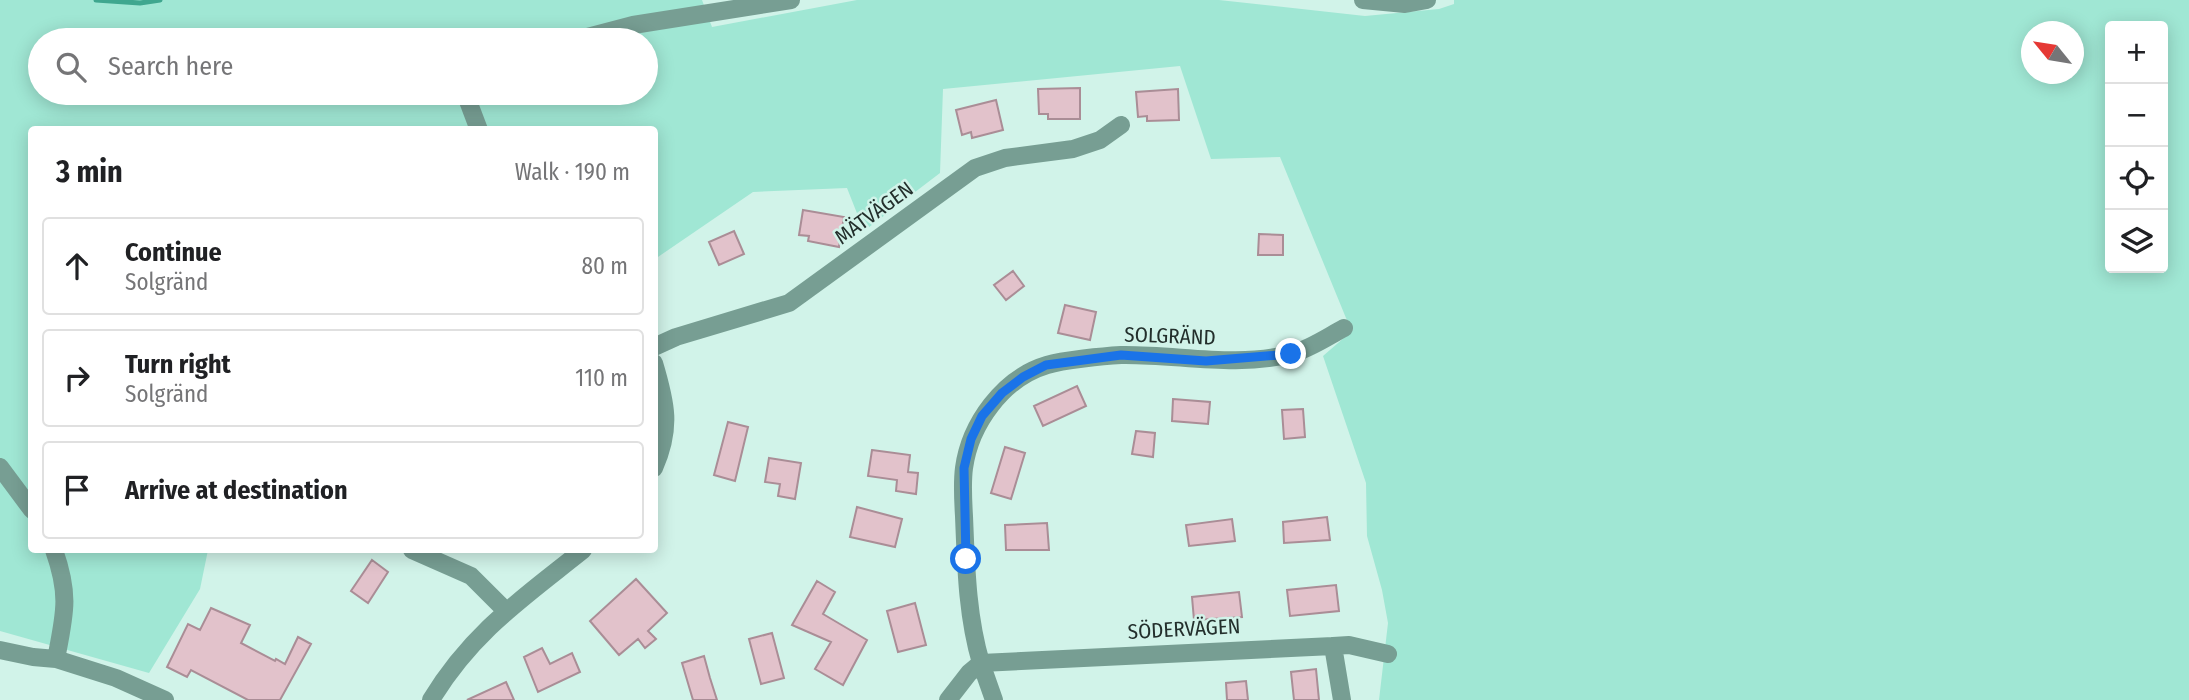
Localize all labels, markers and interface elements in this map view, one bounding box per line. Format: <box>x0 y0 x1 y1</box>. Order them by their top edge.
north arrow <box>2021 21 2084 84</box>
map controls <box>2105 21 2168 273</box>
button: + <box>2105 21 2168 84</box>
search box <box>28 28 658 105</box>
icon: search <box>52 48 90 86</box>
text: Search here <box>108 51 233 82</box>
button: − <box>2105 84 2168 147</box>
button: locate <box>2105 147 2168 210</box>
text: 3 min <box>56 154 123 190</box>
text: Walk · 190 m <box>515 158 630 186</box>
street label: MÄTVÄGEN <box>830 176 918 250</box>
button: layers <box>2105 210 2168 273</box>
text: Continue <box>125 237 222 268</box>
icon: ahead <box>58 247 96 285</box>
text: 80 m <box>581 252 628 280</box>
text: Solgränd <box>125 268 208 296</box>
street label: SOLGRÄND <box>1124 321 1216 351</box>
route end <box>1275 338 1306 369</box>
text: Turn right <box>125 349 231 380</box>
icon: right <box>58 359 96 397</box>
text: 110 m <box>575 364 628 392</box>
text: Solgränd <box>125 380 208 408</box>
icon: arrive <box>58 471 96 509</box>
text: Arrive at destination <box>125 475 348 506</box>
route start <box>950 543 981 574</box>
street label: SÖDERVÄGEN <box>1127 613 1241 645</box>

